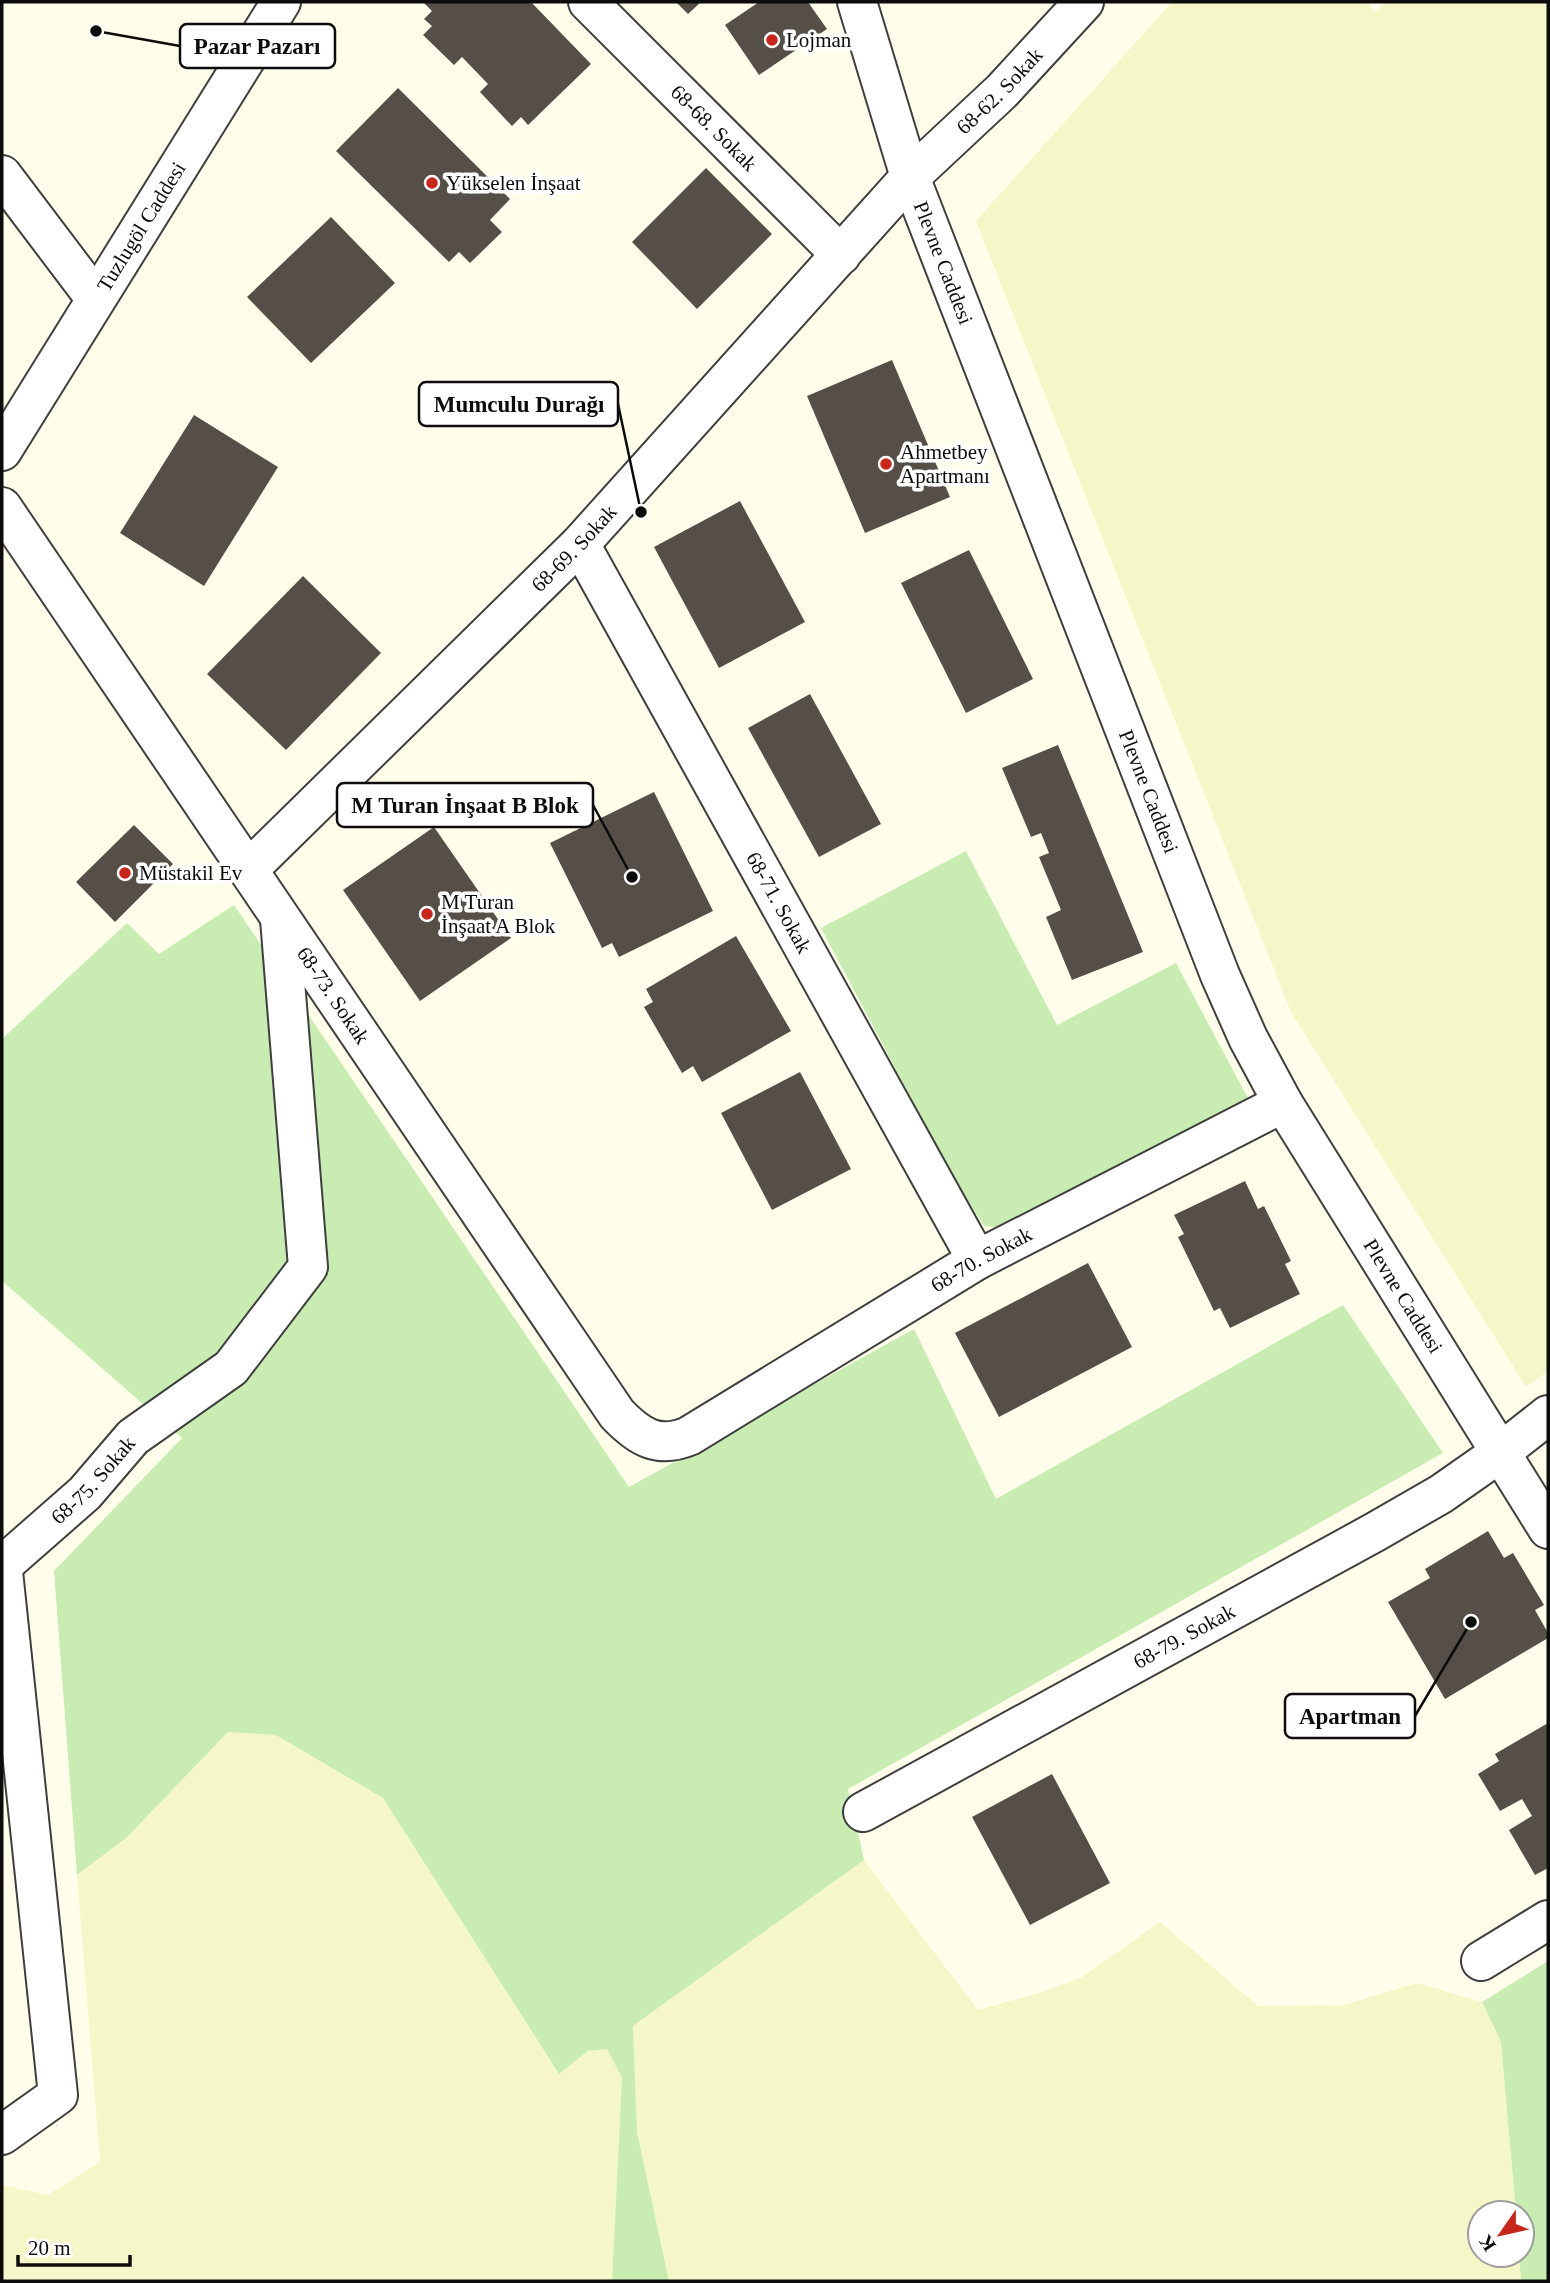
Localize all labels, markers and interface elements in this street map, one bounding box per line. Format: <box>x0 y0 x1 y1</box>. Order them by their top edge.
callout: Pazar Pazarı <box>180 24 335 68</box>
place label: Lojman <box>786 28 852 52</box>
marker: Lojman <box>764 32 780 48</box>
text: Pazar Pazarı <box>194 34 321 59</box>
street label: 68-62. Sokak <box>952 43 1048 139</box>
street label: 68-68. Sokak <box>666 80 762 176</box>
street label: Tuzlugöl Caddesi <box>92 157 191 296</box>
place label: Yükselen İnşaat <box>446 171 581 195</box>
marker: Yükselen İnşaat <box>424 175 440 191</box>
street label: Plevne Caddesi <box>909 198 978 328</box>
callout: Mumculu Durağı <box>419 382 618 426</box>
text: Mumculu Durağı <box>434 392 605 417</box>
place label: Ahmetbey Apartmanı <box>900 440 990 488</box>
marker: Ahmetbey Apartmanı <box>878 456 894 472</box>
street label: 68-69. Sokak <box>526 499 622 597</box>
street label: Plevne Caddesi <box>1114 726 1183 857</box>
callout: M Turan İnşaat B Blok <box>337 783 593 827</box>
text: M Turan İnşaat B Blok <box>351 793 579 818</box>
street label: 68-71. Sokak <box>741 848 817 958</box>
place label: Müstakil Ev <box>139 861 243 885</box>
marker: Müstakil Ev <box>117 865 133 881</box>
place label: M Turan İnşaat A Blok <box>441 890 556 938</box>
marker: M Turan İnşaat A Blok <box>419 906 435 922</box>
street label: 68-73. Sokak <box>292 942 375 1049</box>
street label: 68-70. Sokak <box>926 1222 1036 1297</box>
street label: Plevne Caddesi <box>1358 1234 1448 1358</box>
street label: 68-75. Sokak <box>46 1431 141 1529</box>
street label: 68-79. Sokak <box>1129 1599 1239 1674</box>
callout: Apartman <box>1285 1694 1415 1738</box>
text: Apartman <box>1299 1704 1401 1729</box>
north arrow <box>1466 2199 1536 2269</box>
scale bar <box>18 2224 130 2268</box>
text: K <box>1474 2231 1500 2255</box>
text: 20 m <box>28 2236 71 2260</box>

